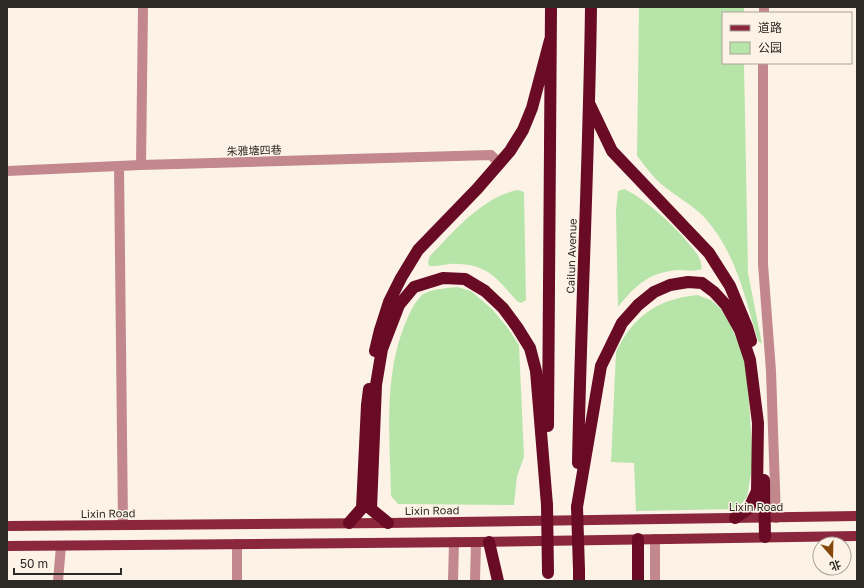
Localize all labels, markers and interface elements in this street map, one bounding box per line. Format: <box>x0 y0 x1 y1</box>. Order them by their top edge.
legend <box>722 12 852 64</box>
text: 道路 <box>758 20 782 35</box>
text: 公园 <box>758 40 782 55</box>
street label: 朱雅塘四巷 <box>226 143 282 157</box>
street label: Cailun Avenue <box>563 218 579 294</box>
street label: Lixin Road <box>729 500 783 513</box>
street label: Lixin Road <box>405 503 459 517</box>
street label: Lixin Road <box>81 506 135 520</box>
north arrow <box>812 536 852 576</box>
scale bar <box>14 550 121 576</box>
text: 50 m <box>20 556 48 571</box>
text: 北 <box>828 558 843 574</box>

